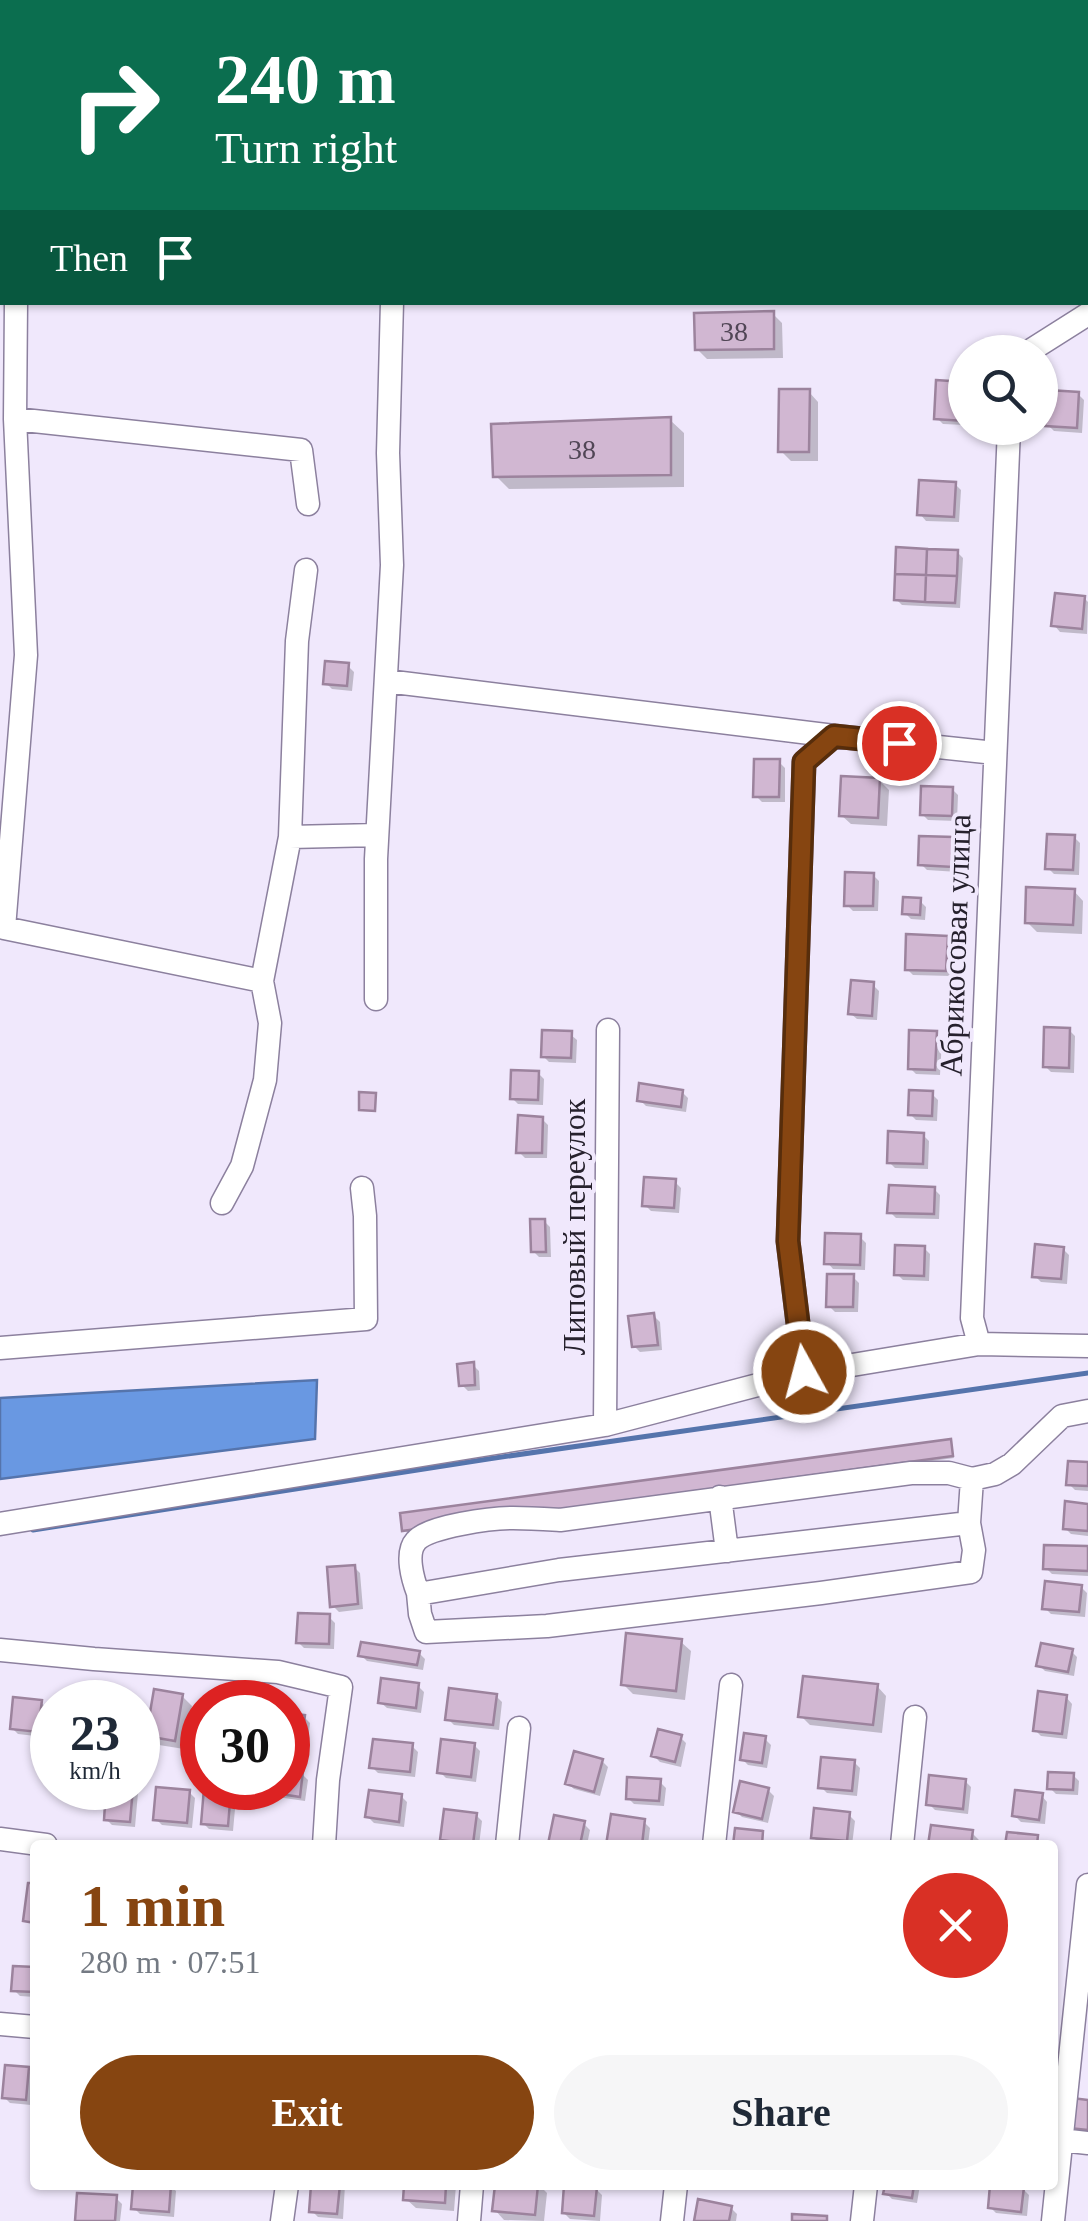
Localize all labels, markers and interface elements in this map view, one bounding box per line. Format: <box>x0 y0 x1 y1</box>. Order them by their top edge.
icon: right <box>50 40 180 170</box>
text: 240 m <box>215 41 396 118</box>
text: Turn right <box>215 123 397 173</box>
icon: arrive <box>148 230 203 285</box>
text: Then <box>50 237 128 279</box>
house number: 38 <box>720 316 748 347</box>
map controls <box>948 335 1058 445</box>
button: search <box>948 335 1058 445</box>
house number: 38 <box>568 434 596 465</box>
pin <box>857 701 942 786</box>
icon: arrive <box>872 716 927 771</box>
street label: Абрикосовая улица <box>932 813 978 1077</box>
street label: Липовый переулок <box>556 1098 592 1355</box>
position arrow <box>752 1320 856 1424</box>
speed limit sign: 30 <box>180 1680 310 1810</box>
text: 23 <box>70 1705 120 1761</box>
text: km/h <box>69 1757 121 1784</box>
text: 1 min <box>80 1873 225 1939</box>
button: close <box>903 1873 1008 1978</box>
text: 280 m · 07:51 <box>80 1944 260 1980</box>
button: Exit <box>80 2055 534 2170</box>
button: Share <box>554 2055 1008 2170</box>

